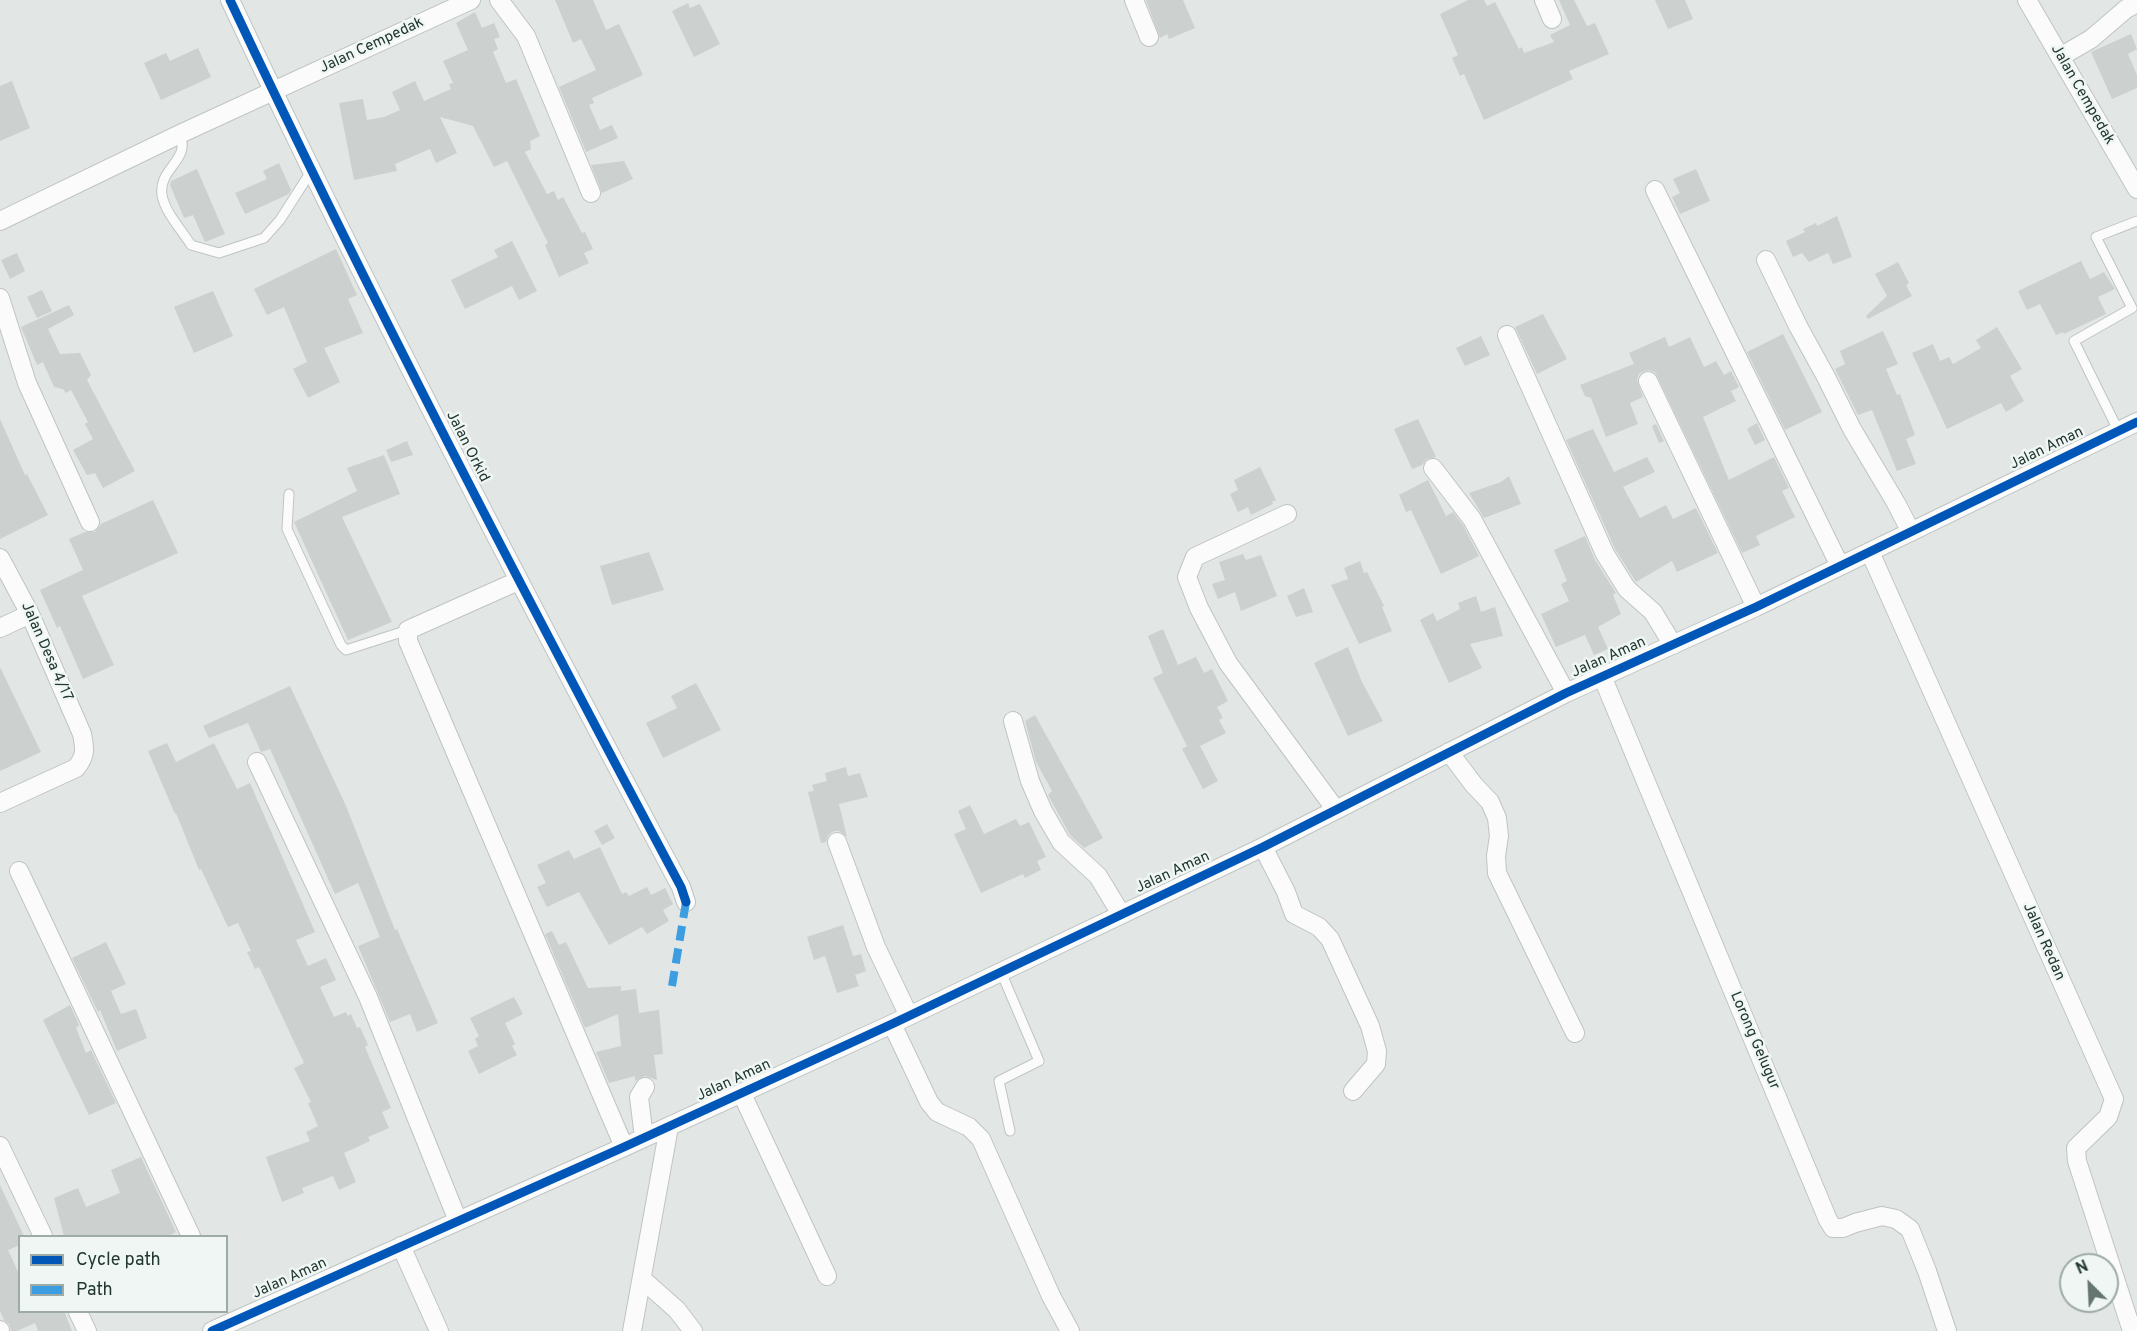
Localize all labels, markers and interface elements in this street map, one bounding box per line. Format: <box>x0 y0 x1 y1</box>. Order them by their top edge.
street label: Jalan Cempedak <box>317 14 427 78</box>
street label: Jalan Cempedak <box>2046 42 2118 148</box>
street label: Jalan Orkid <box>441 409 493 485</box>
street label: Jalan Aman <box>2007 423 2087 475</box>
street label: Jalan Desa 4/17 <box>16 600 76 704</box>
street label: Jalan Aman <box>1569 634 1649 682</box>
street label: Jalan Aman <box>1133 848 1213 898</box>
street label: Jalan Redan <box>2018 900 2068 984</box>
street label: Lorong Gelugur <box>1725 989 1783 1093</box>
street label: Jalan Aman <box>694 1056 774 1106</box>
legend <box>18 1235 228 1313</box>
text: Cycle path <box>76 1249 161 1272</box>
north arrow <box>2059 1253 2119 1313</box>
street label: Jalan Aman <box>250 1255 330 1303</box>
text: N <box>2073 1257 2092 1280</box>
text: Path <box>76 1279 113 1302</box>

